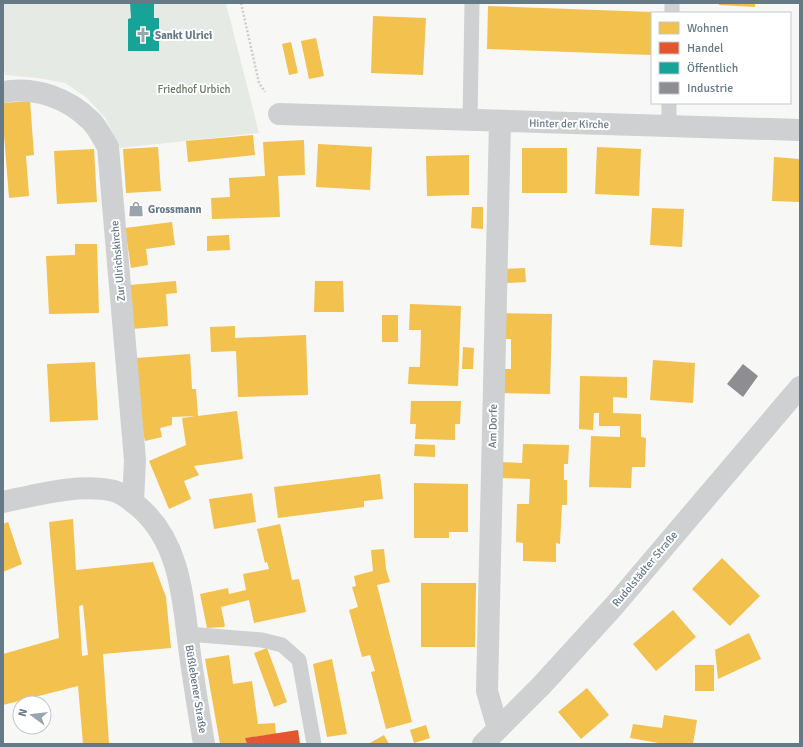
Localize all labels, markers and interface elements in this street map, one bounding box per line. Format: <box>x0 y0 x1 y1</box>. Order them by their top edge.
legend <box>651 12 791 104</box>
text: Wohnen <box>687 21 729 36</box>
church icon: Sankt Ulrici <box>134 26 152 44</box>
place label: Sankt Ulrici <box>155 29 212 42</box>
text: Handel <box>687 41 724 56</box>
text: Öffentlich <box>687 61 738 76</box>
text: Industrie <box>687 81 733 96</box>
park label: Friedhof Urbich <box>157 83 231 96</box>
street label: Hinter der Kirche <box>529 117 609 131</box>
shop icon: Grossmann <box>127 200 145 218</box>
place label: Grossmann <box>148 203 201 216</box>
street label: Zur Ulrichskirche <box>108 220 128 302</box>
street label: Am Dorfe <box>486 404 500 448</box>
street label: Rudolstädter Straße <box>610 529 680 609</box>
street label: Büßlebener Straße <box>183 644 209 734</box>
north arrow <box>12 695 52 735</box>
text: N <box>16 707 30 718</box>

